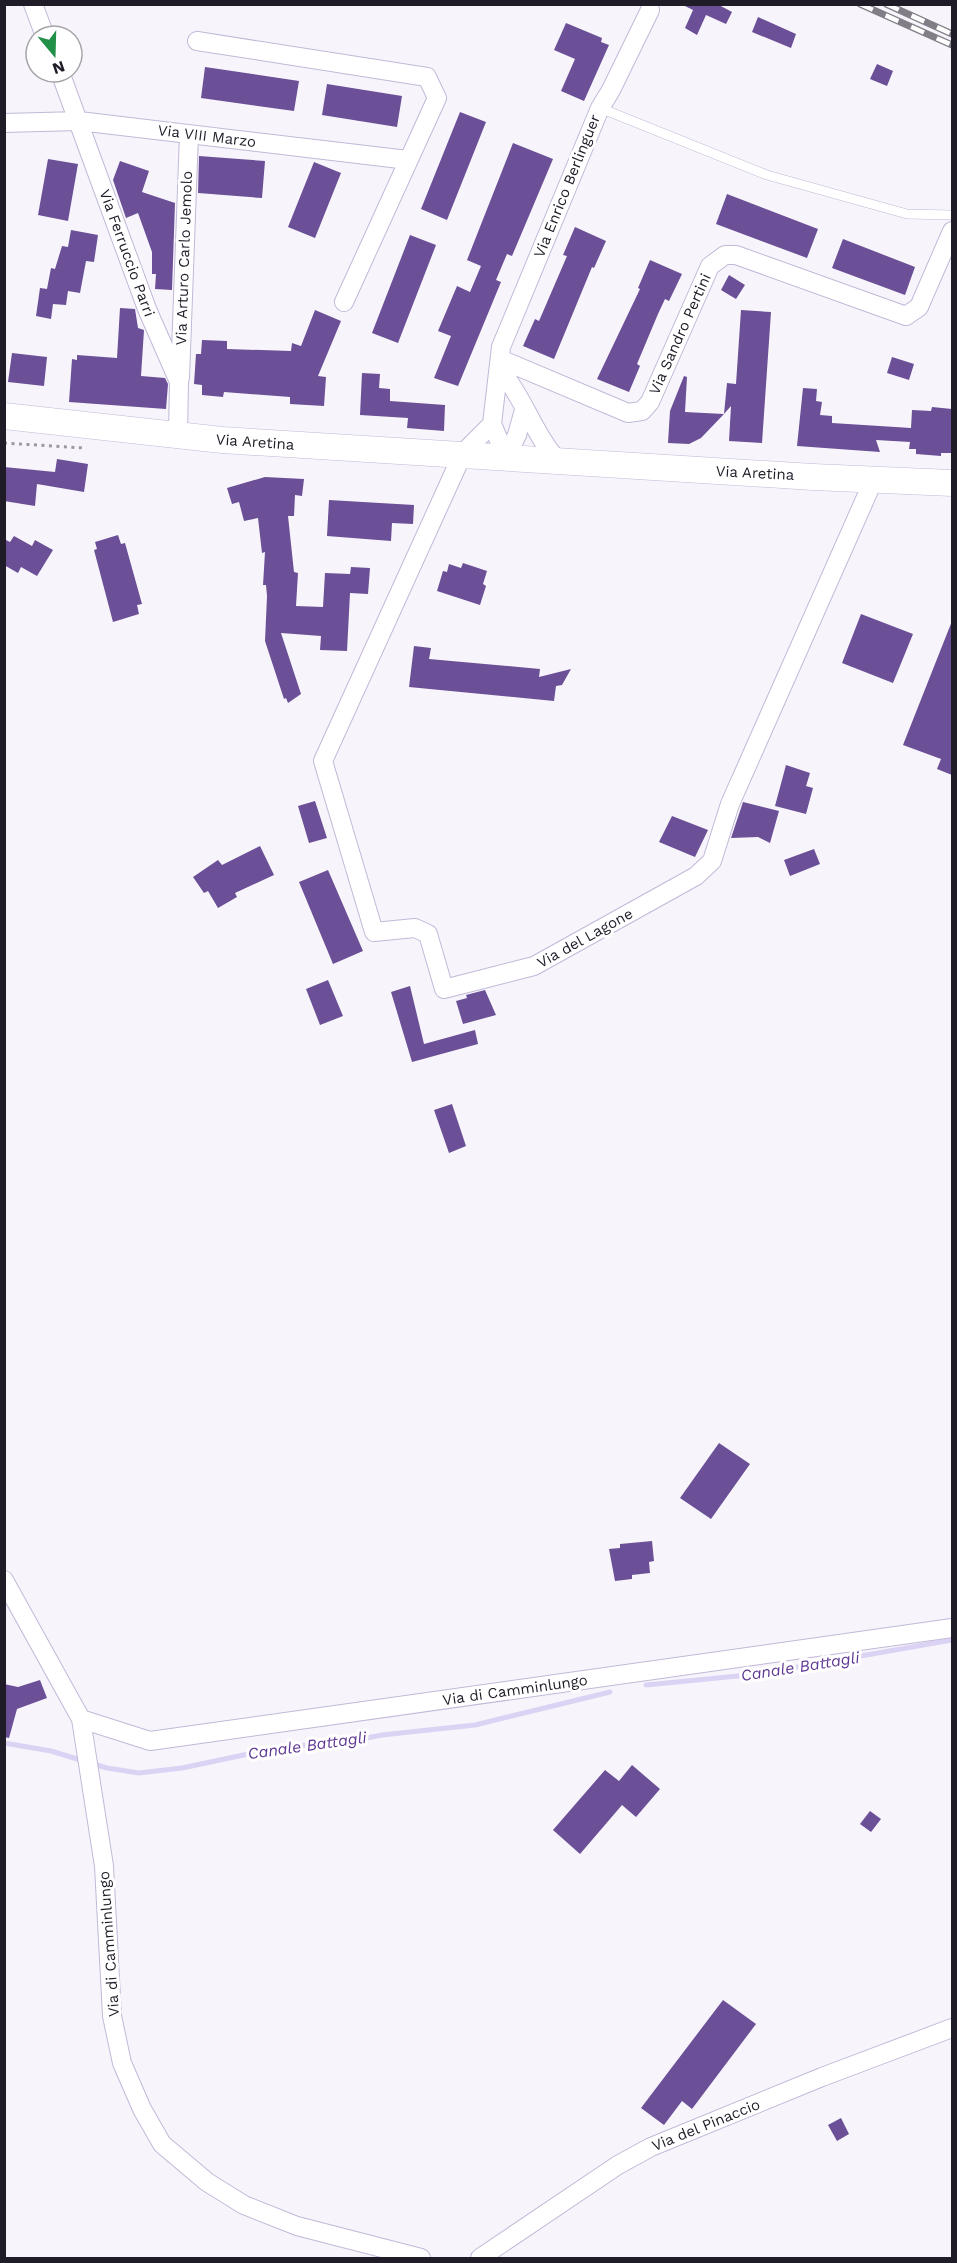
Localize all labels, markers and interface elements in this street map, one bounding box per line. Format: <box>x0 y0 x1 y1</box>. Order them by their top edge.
north arrow <box>24 24 84 84</box>
text: N <box>50 57 67 79</box>
street label: Via Enrico Berlinguer <box>530 112 604 260</box>
street label: Via VIII Marzo <box>157 121 257 151</box>
street label: Via Arturo Carlo Jemolo <box>172 170 196 346</box>
street label: Via Ferruccio Parri <box>96 187 158 319</box>
street label: Via Sandro Pertini <box>645 271 715 397</box>
street label: Via Aretina <box>215 430 295 454</box>
street label: Via Aretina <box>715 462 795 484</box>
street label: Via del Lagone <box>534 904 636 972</box>
water label: Canale Battagli <box>739 1648 862 1685</box>
street label: Via di Camminlungo <box>441 1671 589 1709</box>
water label: Canale Battagli <box>246 1728 369 1763</box>
street label: Via di Camminlungo <box>95 1870 123 2018</box>
street label: Via del Pinaccio <box>649 2095 763 2155</box>

